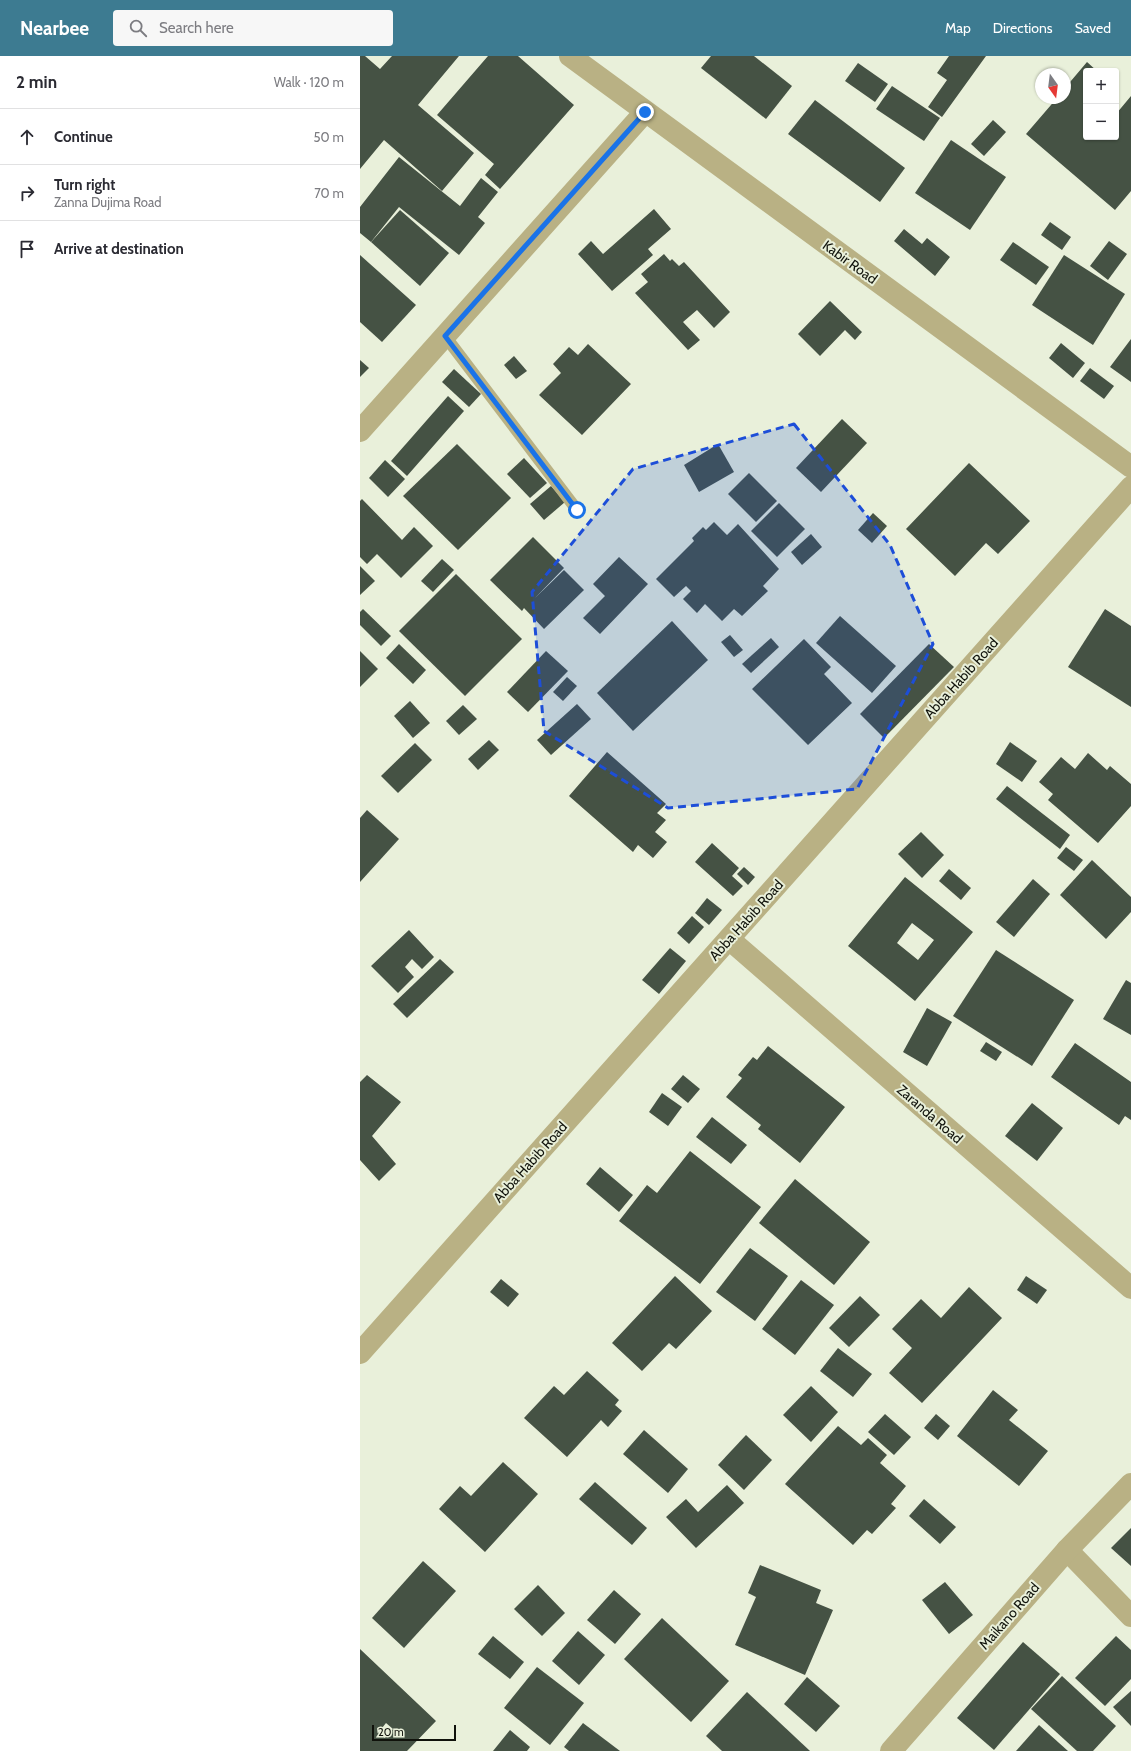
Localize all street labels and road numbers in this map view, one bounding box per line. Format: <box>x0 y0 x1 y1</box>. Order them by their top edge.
street label: Kabir Road <box>819 236 881 288</box>
street label: Abba Habib Road <box>920 634 1002 722</box>
street label: Abba Habib Road <box>705 876 787 964</box>
street label: Zaranda Road <box>893 1081 967 1147</box>
street label: Abba Habib Road <box>489 1118 571 1206</box>
street label: Maikano Road <box>975 1579 1043 1653</box>

